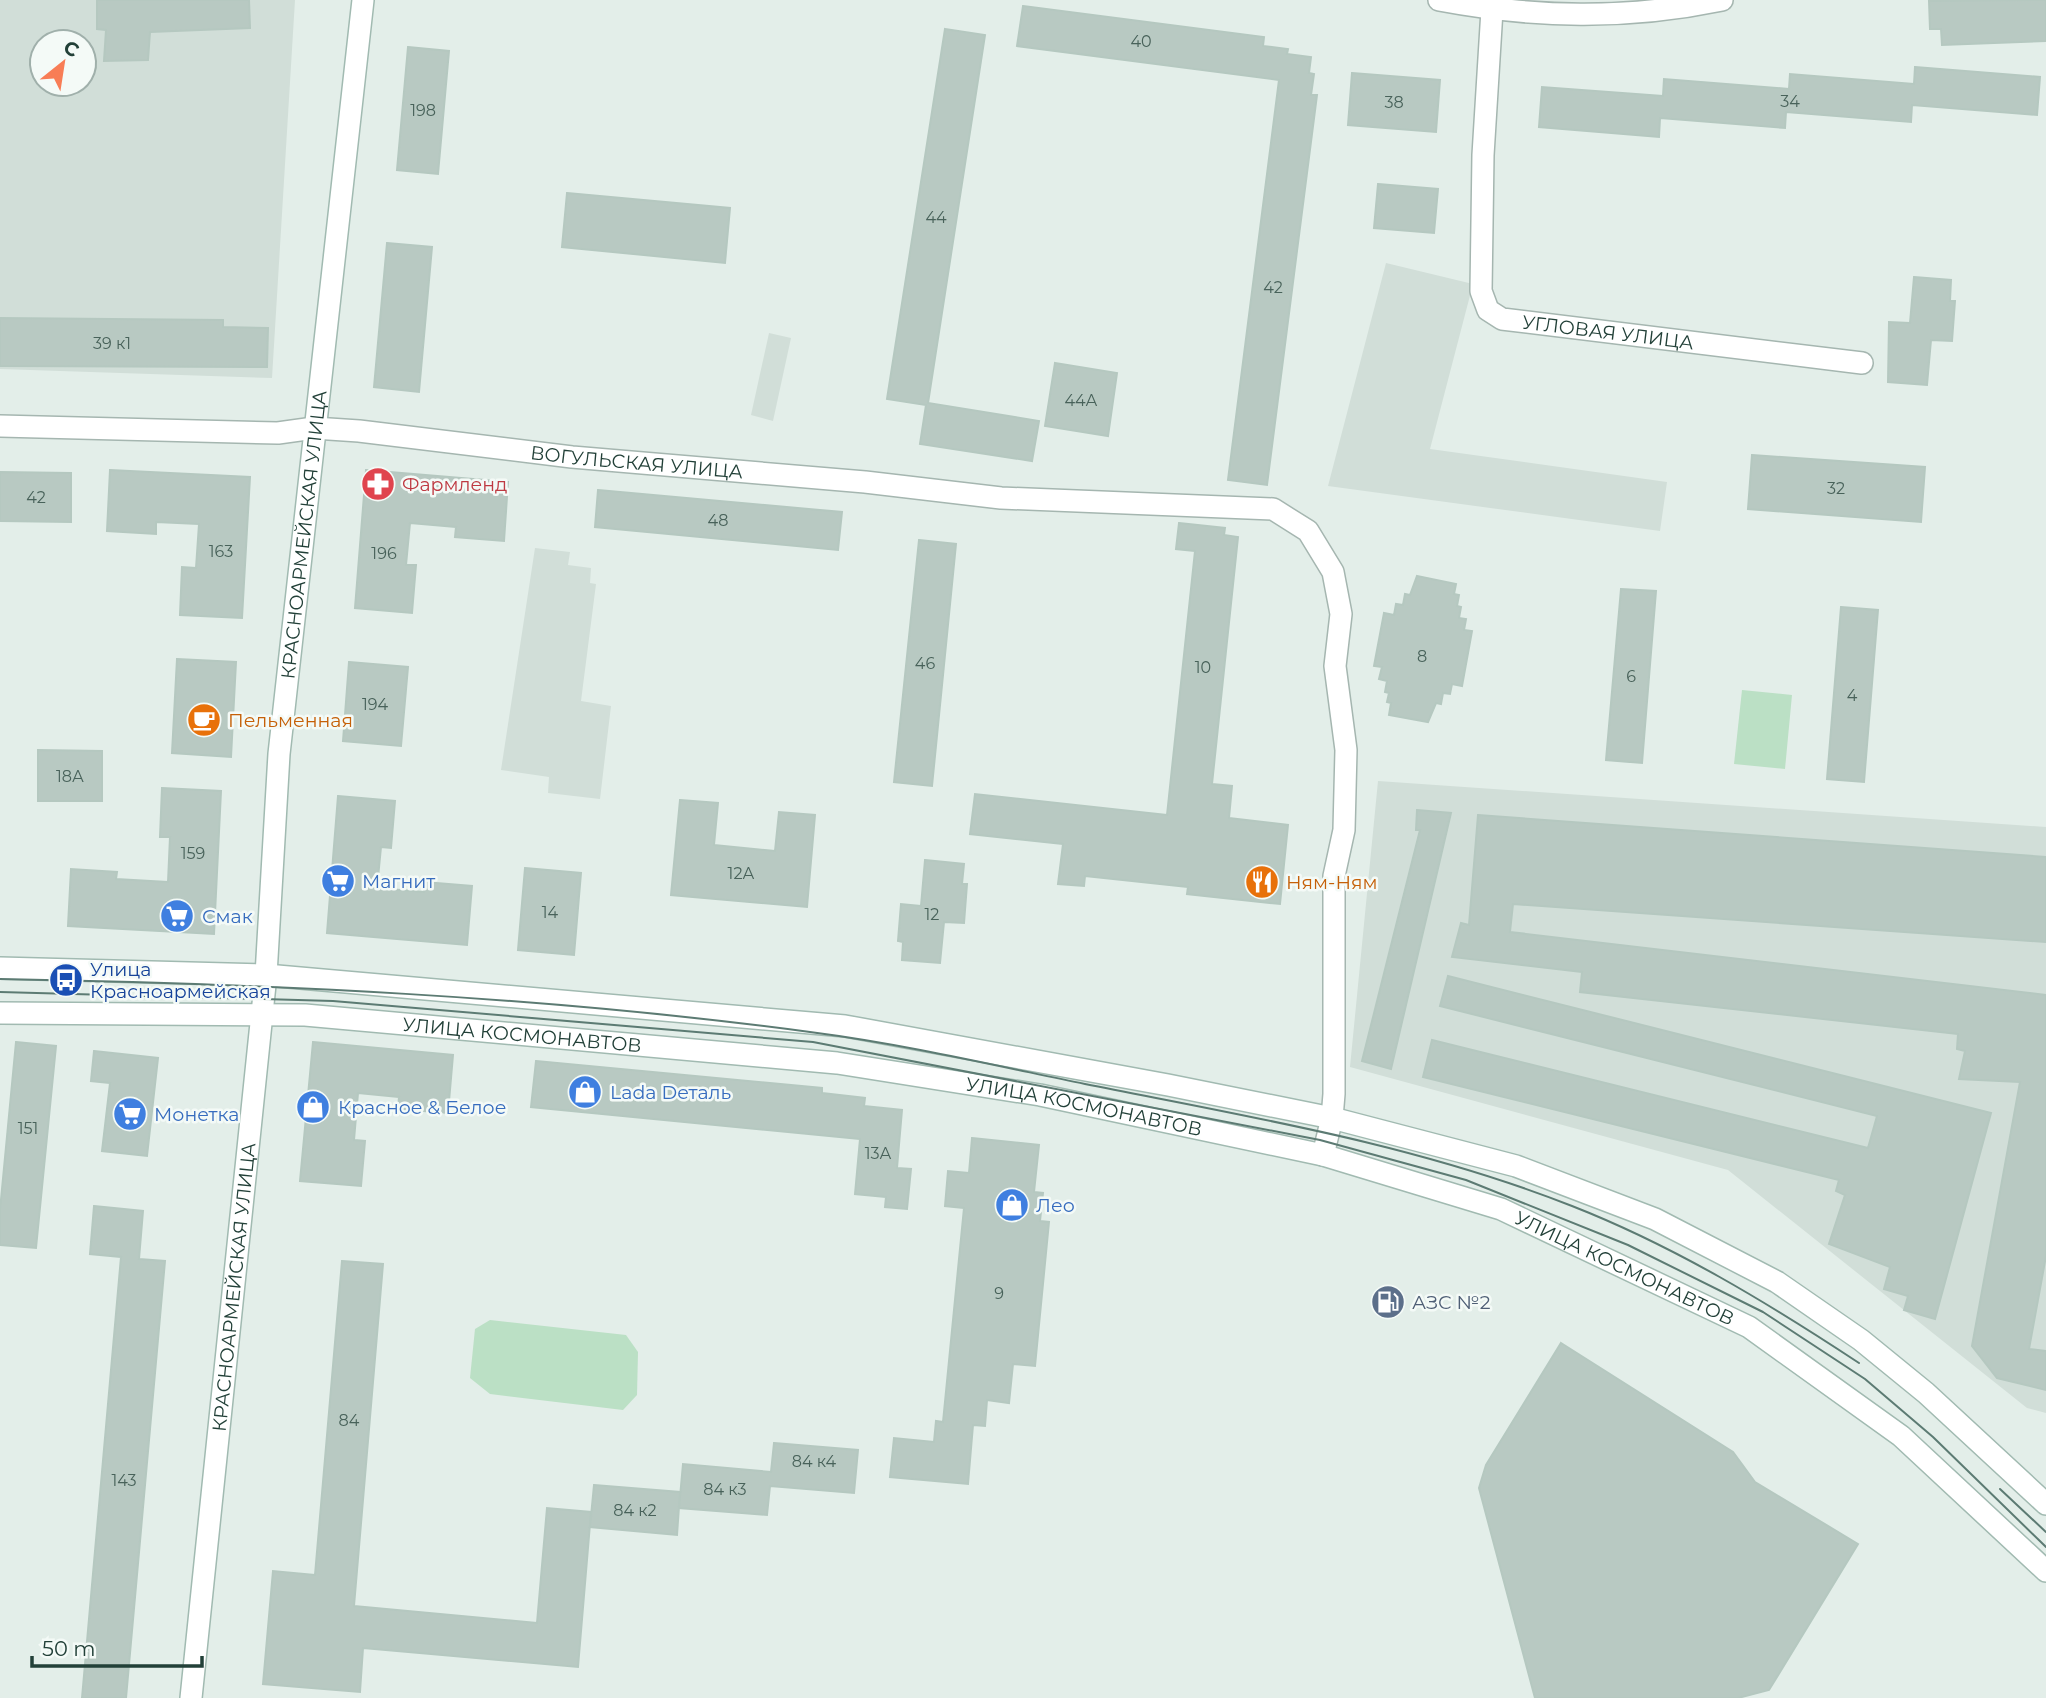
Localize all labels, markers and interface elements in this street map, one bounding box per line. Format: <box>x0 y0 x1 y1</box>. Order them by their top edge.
north arrow <box>28 28 98 98</box>
house number: 40 <box>1130 32 1152 51</box>
text: С <box>60 35 83 62</box>
house number: 34 <box>1780 92 1800 111</box>
house number: 38 <box>1384 93 1404 112</box>
house number: 198 <box>410 101 436 120</box>
house number: 44 <box>925 208 947 227</box>
house number: 42 <box>1263 278 1283 297</box>
street label: УГЛОВАЯ УЛИЦА <box>1521 311 1695 354</box>
house number: 39 к1 <box>93 334 131 353</box>
street label: КРАСНОАРМЕЙСКАЯ УЛИЦА <box>276 389 331 680</box>
house number: 44А <box>1064 391 1098 410</box>
street label: ВОГУЛЬСКАЯ УЛИЦА <box>529 441 744 484</box>
pharmacy icon: Фармленд <box>359 465 397 503</box>
place label: Фармленд <box>402 473 508 496</box>
house number: 32 <box>1827 479 1845 498</box>
house number: 42 <box>26 488 46 507</box>
house number: 48 <box>708 511 728 530</box>
house number: 163 <box>209 542 233 561</box>
house number: 196 <box>371 544 397 563</box>
house number: 8 <box>1417 647 1427 666</box>
house number: 46 <box>915 654 935 673</box>
house number: 10 <box>1195 658 1211 677</box>
house number: 6 <box>1626 667 1636 686</box>
house number: 4 <box>1847 686 1858 705</box>
house number: 194 <box>362 695 388 714</box>
cafe icon: Пельменная <box>185 701 223 739</box>
place label: Пельменная <box>228 709 353 732</box>
house number: 18А <box>56 767 84 786</box>
house number: 159 <box>181 844 205 863</box>
supermarket icon: Магнит <box>319 862 357 900</box>
restaurant icon: Ням-Ням <box>1243 863 1281 901</box>
house number: 12А <box>728 864 754 883</box>
place label: Магнит <box>362 870 435 893</box>
place label: Ням-Ням <box>1286 871 1378 894</box>
supermarket icon: Смак <box>158 897 196 935</box>
house number: 14 <box>542 903 559 922</box>
place label: Смак <box>202 905 253 928</box>
house number: 12 <box>925 905 939 924</box>
place label: Улица Красноармейская <box>90 958 271 1003</box>
bus stop icon: Улица Красноармейская <box>47 961 85 999</box>
street label: УЛИЦА КОСМОНАВТОВ <box>401 1013 643 1057</box>
street label: УЛИЦА КОСМОНАВТОВ <box>964 1072 1204 1141</box>
shop icon: Lada Dеталь <box>566 1073 604 1111</box>
place label: Lada Dеталь <box>610 1081 732 1104</box>
shop icon: Красное & Белое <box>294 1088 332 1126</box>
supermarket icon: Монетка <box>111 1095 149 1133</box>
place label: Красное & Белое <box>338 1096 506 1119</box>
place label: Монетка <box>154 1103 239 1126</box>
house number: 151 <box>18 1119 38 1138</box>
street label: КРАСНОАРМЕЙСКАЯ УЛИЦА <box>208 1142 261 1433</box>
house number: 13А <box>865 1144 891 1163</box>
shop icon: Лео <box>993 1186 1031 1224</box>
place label: Лео <box>1036 1194 1075 1217</box>
street label: УЛИЦА КОСМОНАВТОВ <box>1511 1206 1738 1330</box>
fuel station icon: АЗС №2 <box>1369 1283 1407 1321</box>
house number: 9 <box>994 1284 1004 1303</box>
place label: АЗС №2 <box>1412 1291 1491 1314</box>
house number: 84 <box>339 1411 360 1430</box>
house number: 84 к4 <box>792 1452 837 1471</box>
house number: 143 <box>111 1471 137 1490</box>
house number: 84 к3 <box>703 1480 747 1499</box>
house number: 84 к2 <box>613 1501 657 1520</box>
scale bar <box>32 1624 201 1668</box>
text: 50 m <box>42 1636 96 1661</box>

